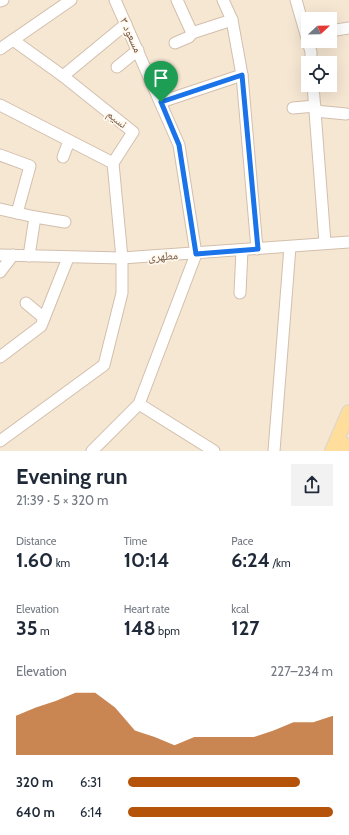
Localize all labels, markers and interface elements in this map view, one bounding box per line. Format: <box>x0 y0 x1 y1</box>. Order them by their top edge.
north arrow <box>301 12 337 48</box>
map controls <box>301 12 337 92</box>
street label: مسعود ۳ <box>117 15 146 55</box>
button: locate <box>301 56 337 92</box>
pin <box>144 61 178 102</box>
icon: arrive <box>150 67 172 89</box>
street label: نسیم <box>103 106 131 132</box>
street label: مطهری <box>148 247 178 264</box>
text: Evening run <box>16 463 128 490</box>
button: share <box>291 464 333 506</box>
text: 21:39 · 5 × 320 m <box>16 492 109 508</box>
text: Distance <box>16 534 57 548</box>
text: Time <box>124 534 147 548</box>
text: Pace <box>231 534 253 548</box>
text: 1.60 <box>16 548 53 572</box>
text: 10:14 <box>124 548 169 572</box>
text: 6:24 <box>231 548 270 572</box>
text: km <box>53 556 70 570</box>
text: /km <box>270 556 291 570</box>
text: Elevation <box>16 602 59 616</box>
text: Heart rate <box>124 602 170 616</box>
text: kcal <box>231 602 249 616</box>
text: 35 <box>16 616 38 640</box>
text: 148 <box>124 616 156 640</box>
text: 127 <box>231 616 260 640</box>
text: m <box>38 624 50 638</box>
text: bpm <box>156 624 180 638</box>
text: Elevation <box>16 663 67 679</box>
text: 227–234 m <box>271 663 333 679</box>
text: 320 m <box>16 774 53 790</box>
text: 6:31 <box>80 774 101 790</box>
text: 640 m <box>16 804 55 820</box>
text: 6:14 <box>80 804 102 820</box>

